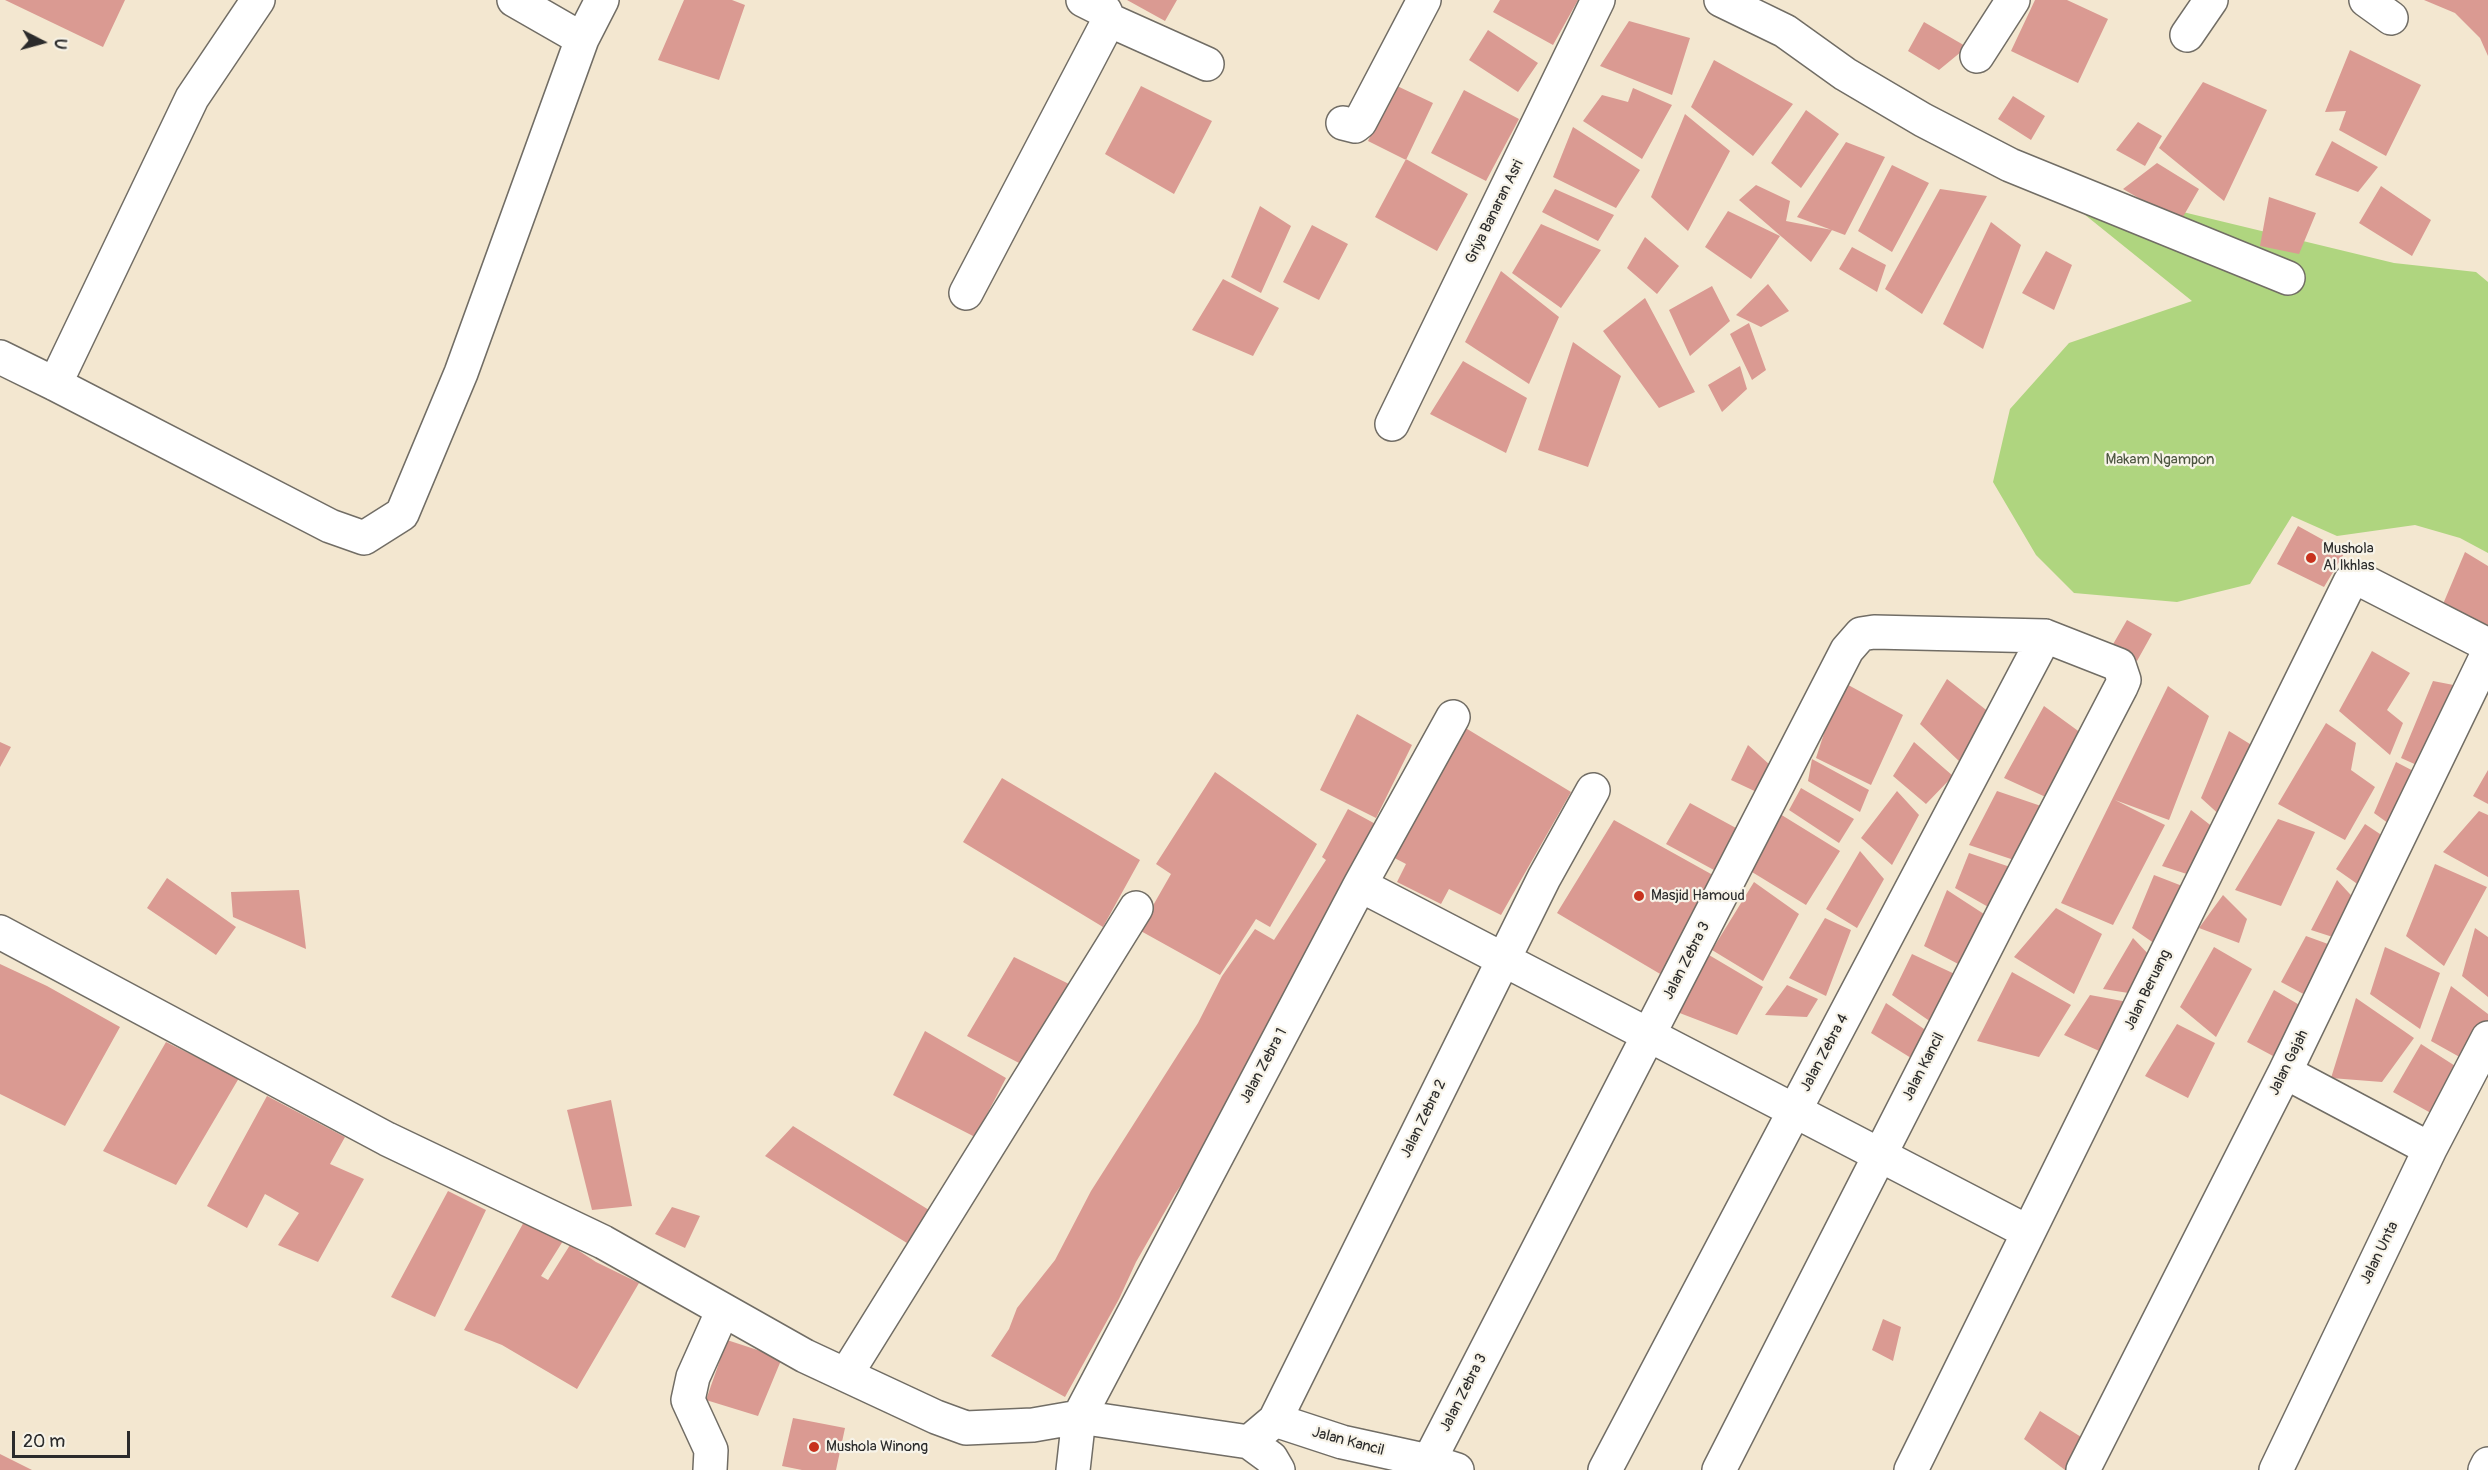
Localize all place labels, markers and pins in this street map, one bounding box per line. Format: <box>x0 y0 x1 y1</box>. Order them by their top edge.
place label: Mushola Al Ikhlas <box>2323 540 2374 575</box>
marker: Mushola Al Ikhlas <box>2304 551 2318 565</box>
place label: Masjid Hamoud <box>1651 887 1745 905</box>
marker: Masjid Hamoud <box>1632 889 1646 903</box>
place label: Mushola Winong <box>826 1438 928 1456</box>
marker: Mushola Winong <box>807 1440 821 1454</box>

